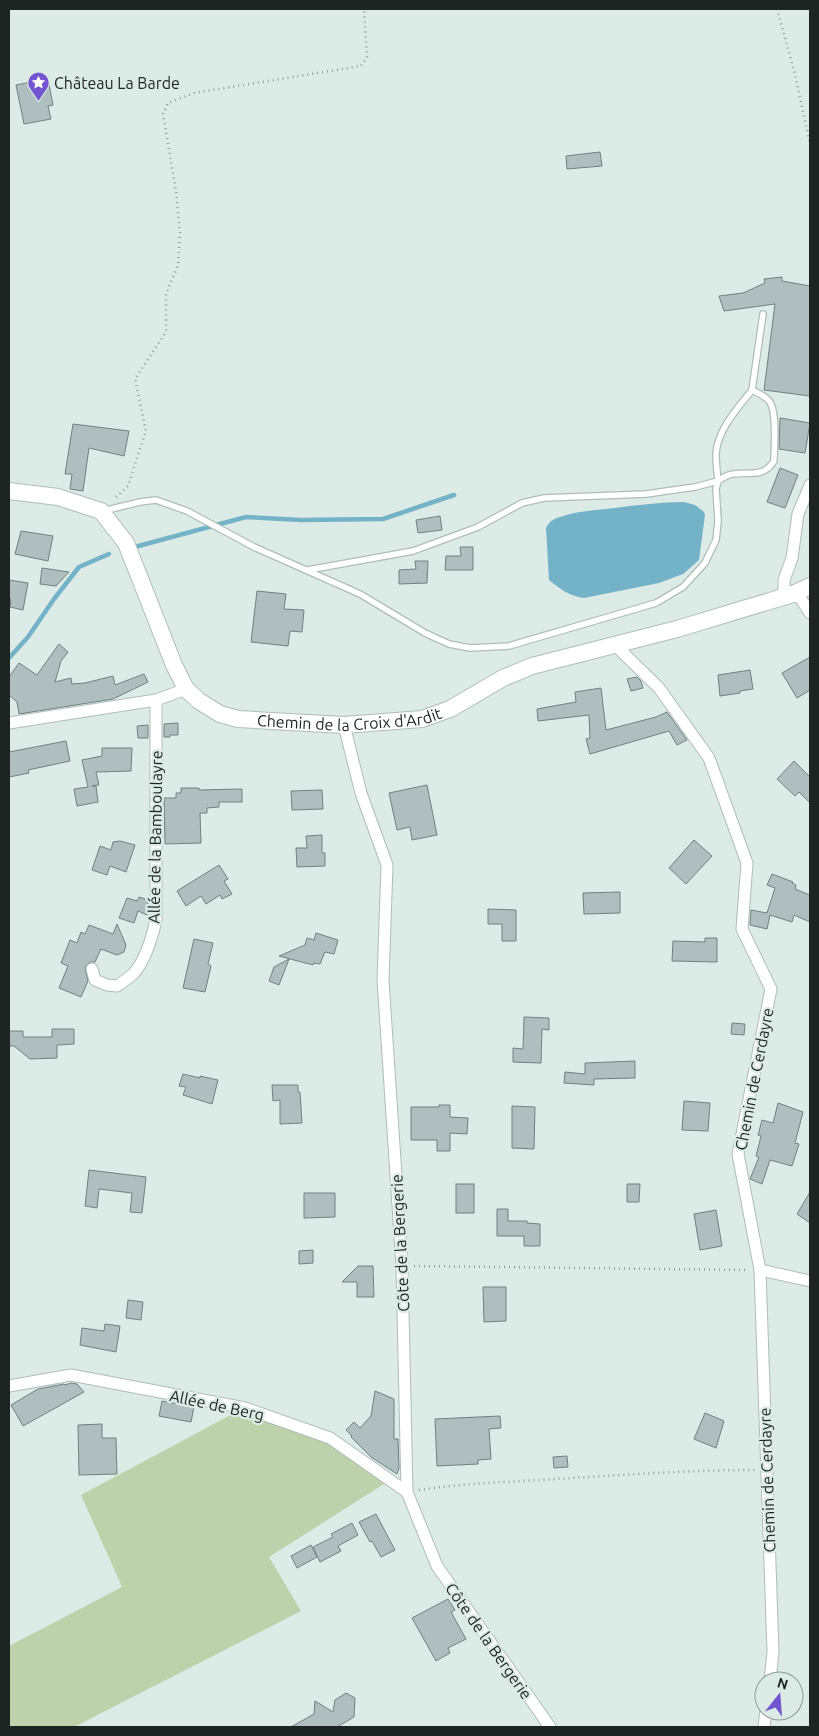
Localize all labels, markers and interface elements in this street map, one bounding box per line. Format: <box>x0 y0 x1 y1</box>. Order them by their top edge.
place icon: Château La Barde <box>26 71 50 102</box>
place label: Château La Barde <box>54 74 180 92</box>
street label: Chemin de la Croix d'Ardit <box>257 704 445 734</box>
street label: Allée de la Bamboulayre <box>144 750 166 924</box>
street label: Chemin de Cerdayre <box>731 1006 777 1152</box>
street label: Côte de la Bergerie <box>387 1174 413 1312</box>
street label: Allée de Berg <box>168 1386 266 1424</box>
street label: Chemin de Cerdayre <box>755 1407 779 1553</box>
street label: Côte de la Bergerie <box>442 1579 536 1703</box>
north arrow <box>754 1671 804 1721</box>
text: N <box>775 1674 790 1693</box>

